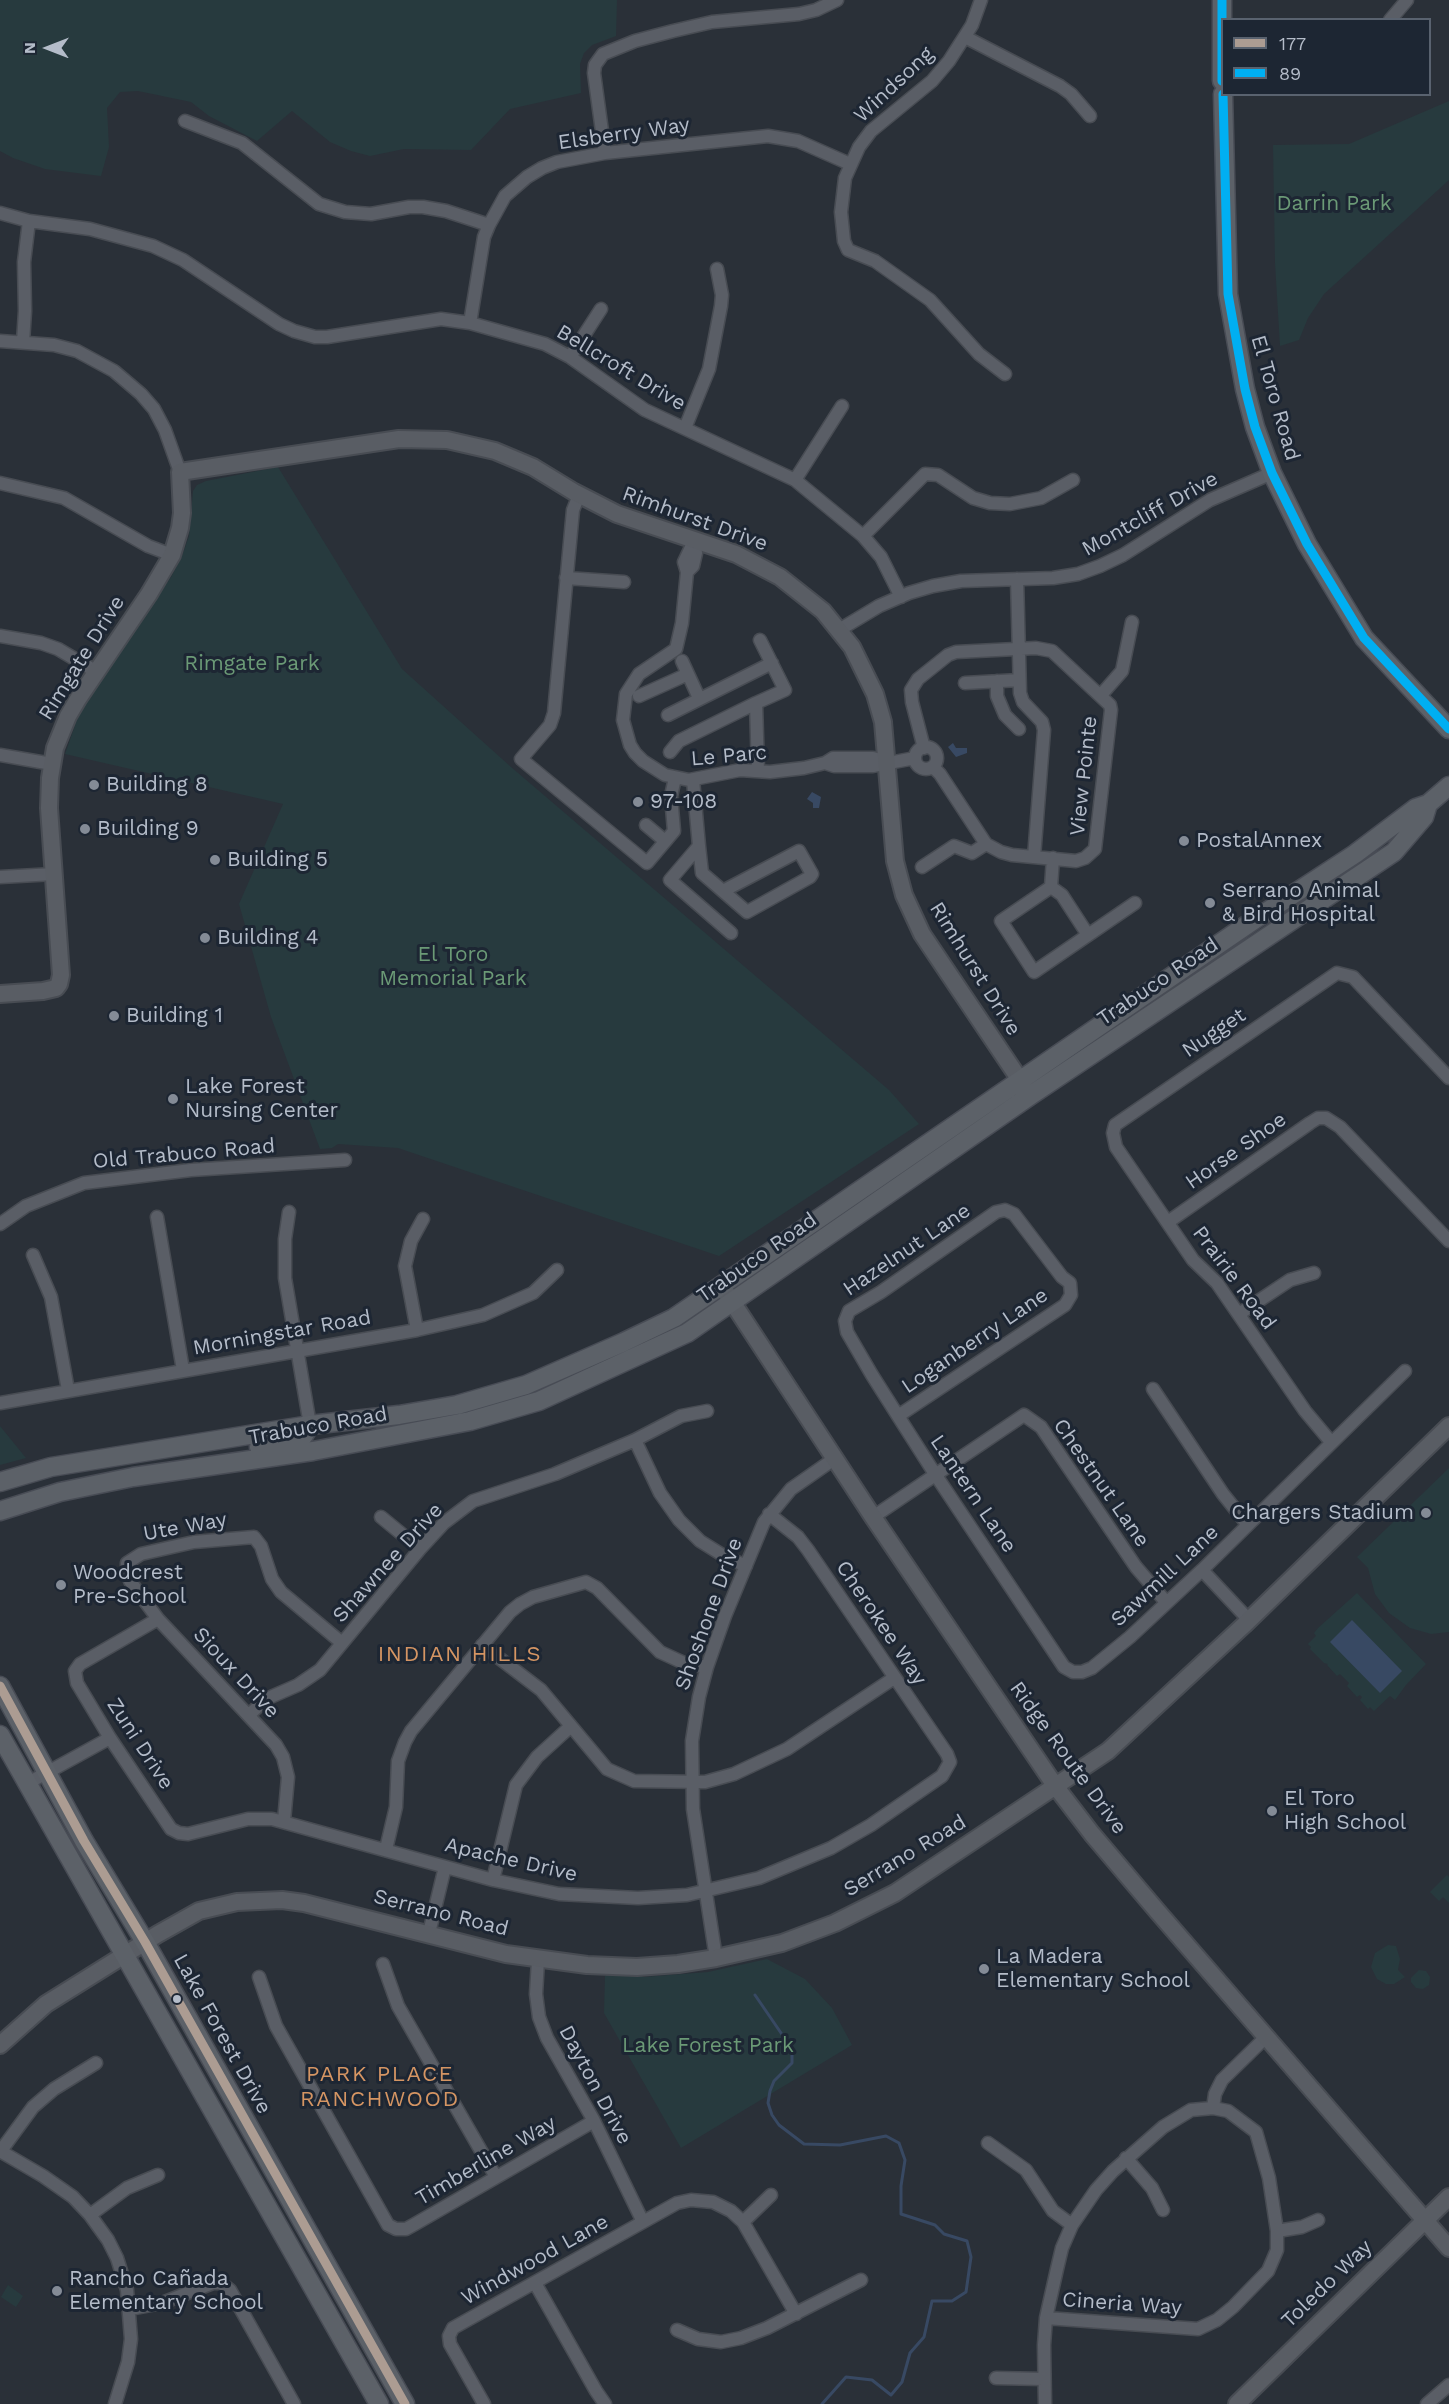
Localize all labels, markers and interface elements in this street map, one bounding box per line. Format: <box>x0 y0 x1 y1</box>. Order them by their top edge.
north arrow <box>18 18 78 78</box>
legend <box>1221 18 1431 96</box>
text: 177 <box>1279 33 1306 54</box>
text: N <box>20 42 39 54</box>
street label: Windsong <box>849 42 939 128</box>
text: 89 <box>1279 63 1301 84</box>
street label: Elsberry Way <box>557 112 691 156</box>
park label: Darrin Park <box>1276 191 1392 217</box>
street label: Bellcroft Drive <box>552 319 690 417</box>
street label: El Toro Road <box>1245 332 1305 464</box>
street label: Montcliff Drive <box>1078 466 1222 562</box>
street label: Rimhurst Drive <box>619 481 771 557</box>
street label: Rimgate Drive <box>34 591 130 725</box>
park label: Rimgate Park <box>184 651 320 677</box>
street label: View Pointe <box>1065 715 1103 837</box>
street label: Le Parc <box>690 740 768 772</box>
place label: Building 8 <box>106 772 208 798</box>
marker: Building 8 <box>87 778 101 792</box>
place label: 97-108 <box>650 789 717 815</box>
marker: 97-108 <box>631 795 645 809</box>
place label: Building 9 <box>97 816 199 842</box>
marker: Building 9 <box>78 822 92 836</box>
place label: PostalAnnex <box>1196 828 1322 854</box>
marker: PostalAnnex <box>1177 834 1191 848</box>
place label: Building 5 <box>227 847 328 873</box>
marker: Building 5 <box>208 853 222 867</box>
place label: Serrano Animal & Bird Hospital <box>1222 878 1380 928</box>
marker: Serrano Animal & Bird Hospital <box>1203 896 1217 910</box>
street label: Rimhurst Drive <box>924 898 1026 1040</box>
place label: Building 4 <box>217 925 319 951</box>
marker: Building 4 <box>198 931 212 945</box>
street label: Trabuco Road <box>1093 932 1223 1032</box>
park label: El Toro Memorial Park <box>379 942 527 992</box>
place label: Building 1 <box>126 1003 223 1029</box>
street label: Nugget <box>1177 1003 1251 1063</box>
marker: Building 1 <box>107 1009 121 1023</box>
place label: Lake Forest Nursing Center <box>185 1074 338 1124</box>
marker: Lake Forest Nursing Center <box>166 1092 180 1106</box>
street label: Horse Shoe <box>1181 1107 1291 1195</box>
street label: Old Trabuco Road <box>92 1133 276 1175</box>
street label: Hazelnut Lane <box>839 1198 975 1302</box>
street label: Trabuco Road <box>692 1207 822 1309</box>
street label: Prairie Road <box>1187 1221 1281 1335</box>
street label: Loganberry Lane <box>897 1283 1053 1399</box>
street label: Morningstar Road <box>191 1305 373 1361</box>
street label: Trabuco Road <box>247 1401 389 1451</box>
street label: Chestnut Lane <box>1047 1414 1155 1552</box>
street label: Lantern Lane <box>924 1430 1022 1558</box>
street label: Shawnee Drive <box>328 1498 448 1628</box>
place label: Chargers Stadium <box>1231 1500 1414 1526</box>
marker: Chargers Stadium <box>1419 1506 1433 1520</box>
street label: Ute Way <box>141 1507 229 1547</box>
street label: Sawmill Lane <box>1106 1520 1224 1632</box>
street label: Shoshone Drive <box>670 1534 748 1694</box>
street label: Cherokee Way <box>830 1556 932 1690</box>
place label: Woodcrest Pre-School <box>73 1560 186 1610</box>
marker: Woodcrest Pre-School <box>54 1578 68 1592</box>
street label: Sioux Drive <box>188 1622 284 1724</box>
district label: INDIAN HILLS <box>378 1642 542 1668</box>
street label: Ridge Route Drive <box>1004 1677 1132 1839</box>
street label: Zuni Drive <box>101 1694 179 1794</box>
place label: El Toro High School <box>1284 1786 1406 1836</box>
marker: El Toro High School <box>1265 1804 1279 1818</box>
street label: Serrano Road <box>839 1810 971 1902</box>
street label: Apache Drive <box>442 1833 580 1887</box>
street label: Serrano Road <box>371 1884 511 1942</box>
place label: La Madera Elementary School <box>996 1944 1190 1994</box>
street label: Lake Forest Drive <box>168 1950 276 2118</box>
marker: La Madera Elementary School <box>977 1962 991 1976</box>
unlabelled marker <box>171 1993 183 2005</box>
street label: Dayton Drive <box>553 2021 637 2149</box>
park label: Lake Forest Park <box>622 2033 794 2059</box>
district label: PARK PLACE RANCHWOOD <box>300 2062 460 2114</box>
street label: Timberline Way <box>411 2111 561 2211</box>
street label: Windwood Lane <box>457 2209 613 2311</box>
street label: Toledo Way <box>1277 2235 1377 2333</box>
place label: Rancho Cañada Elementary School <box>69 2266 263 2316</box>
marker: Rancho Cañada Elementary School <box>50 2284 64 2298</box>
street label: Cineria Way <box>1061 2287 1183 2321</box>

